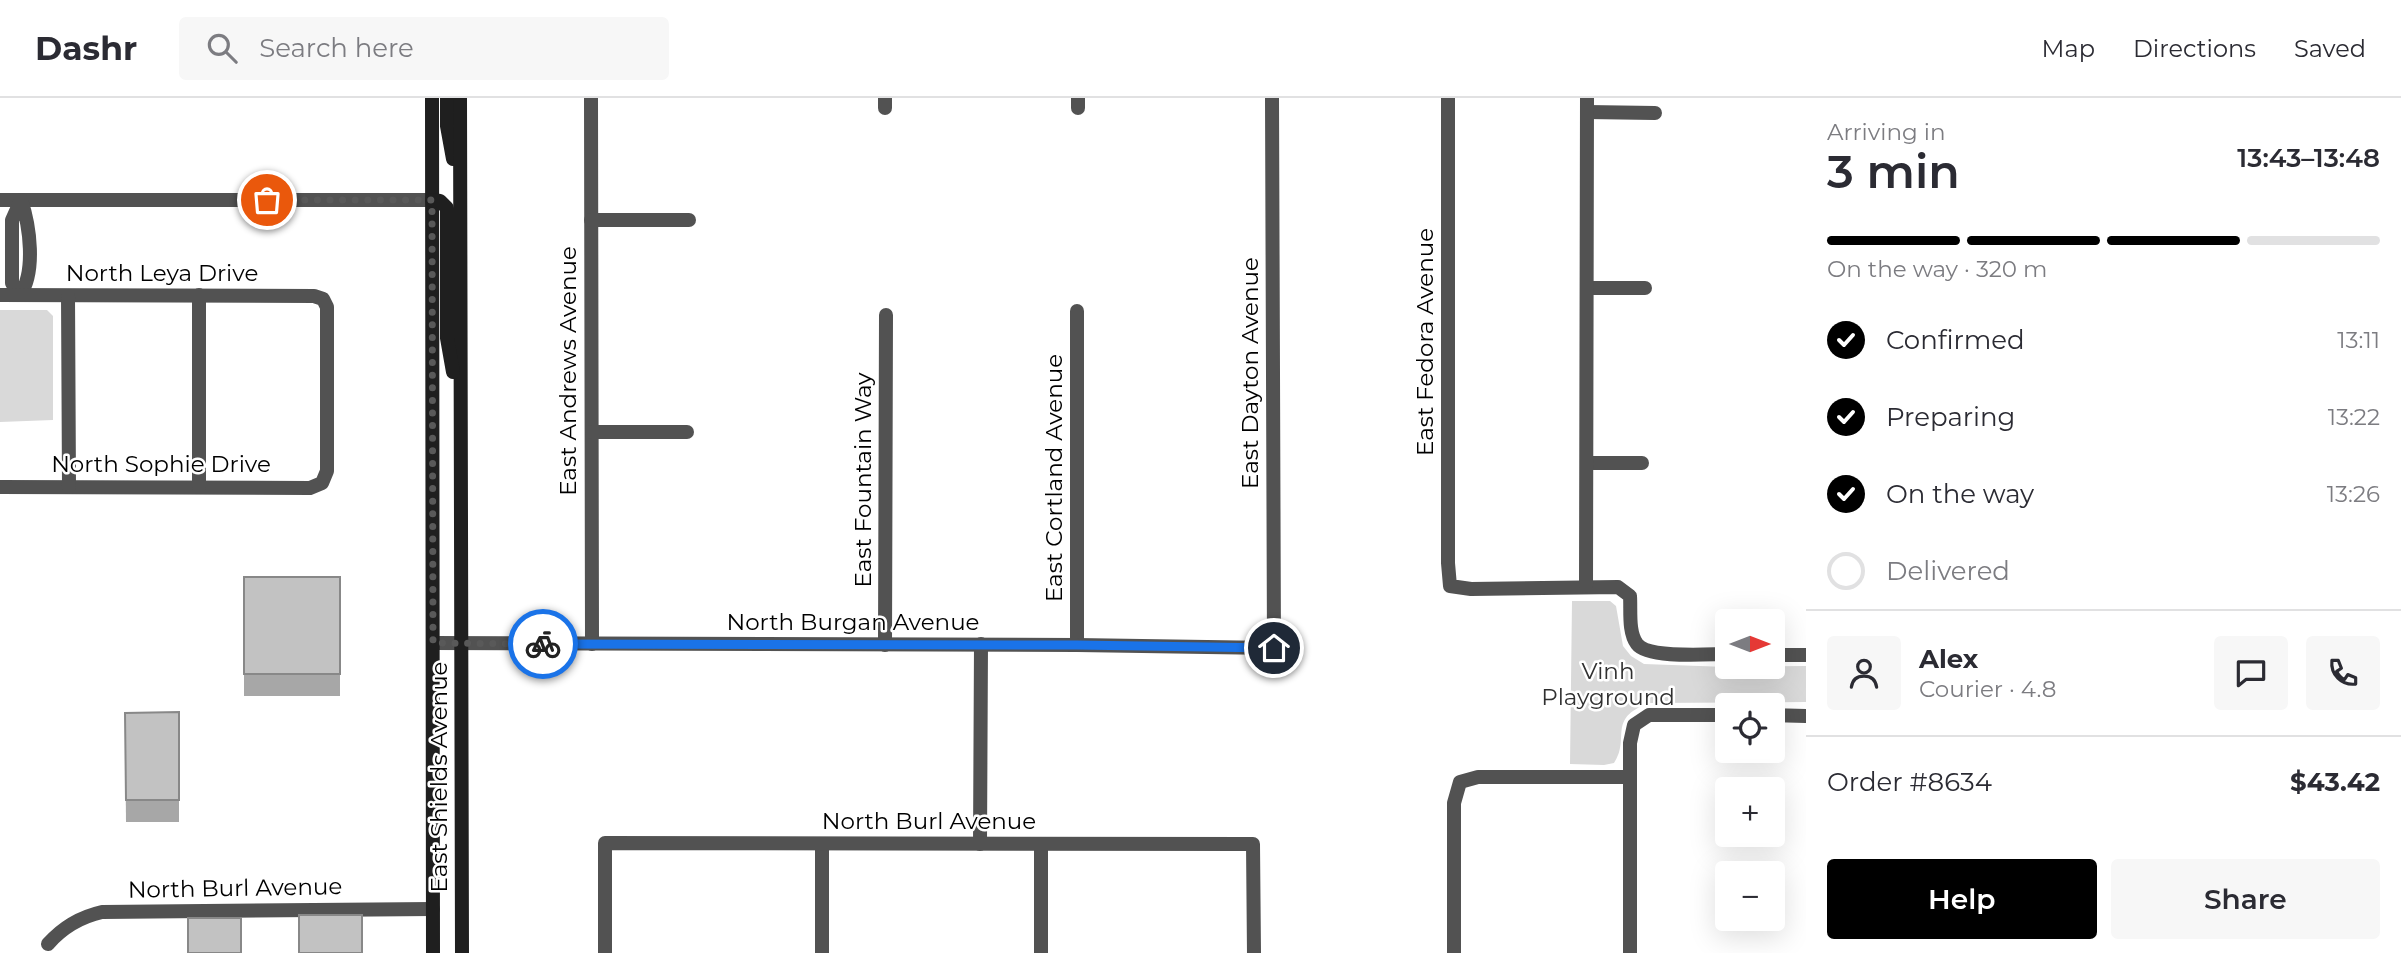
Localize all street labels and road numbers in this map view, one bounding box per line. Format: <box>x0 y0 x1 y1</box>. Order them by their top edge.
street label: East Fedora Avenue <box>1411 228 1439 456</box>
street label: East Andrews Avenue <box>554 246 582 496</box>
street label: East Dayton Avenue <box>1236 257 1264 489</box>
street label: North Leya Drive <box>66 259 258 287</box>
street label: East Cortland Avenue <box>1040 354 1068 602</box>
street label: East Fountain Way <box>849 372 877 588</box>
street label: North Sophie Drive <box>51 450 271 478</box>
street label: North Burgan Avenue <box>726 608 980 636</box>
street label: East Shields Avenue <box>425 662 453 892</box>
street label: North Burl Avenue <box>822 807 1036 835</box>
street label: North Burl Avenue <box>128 872 342 904</box>

